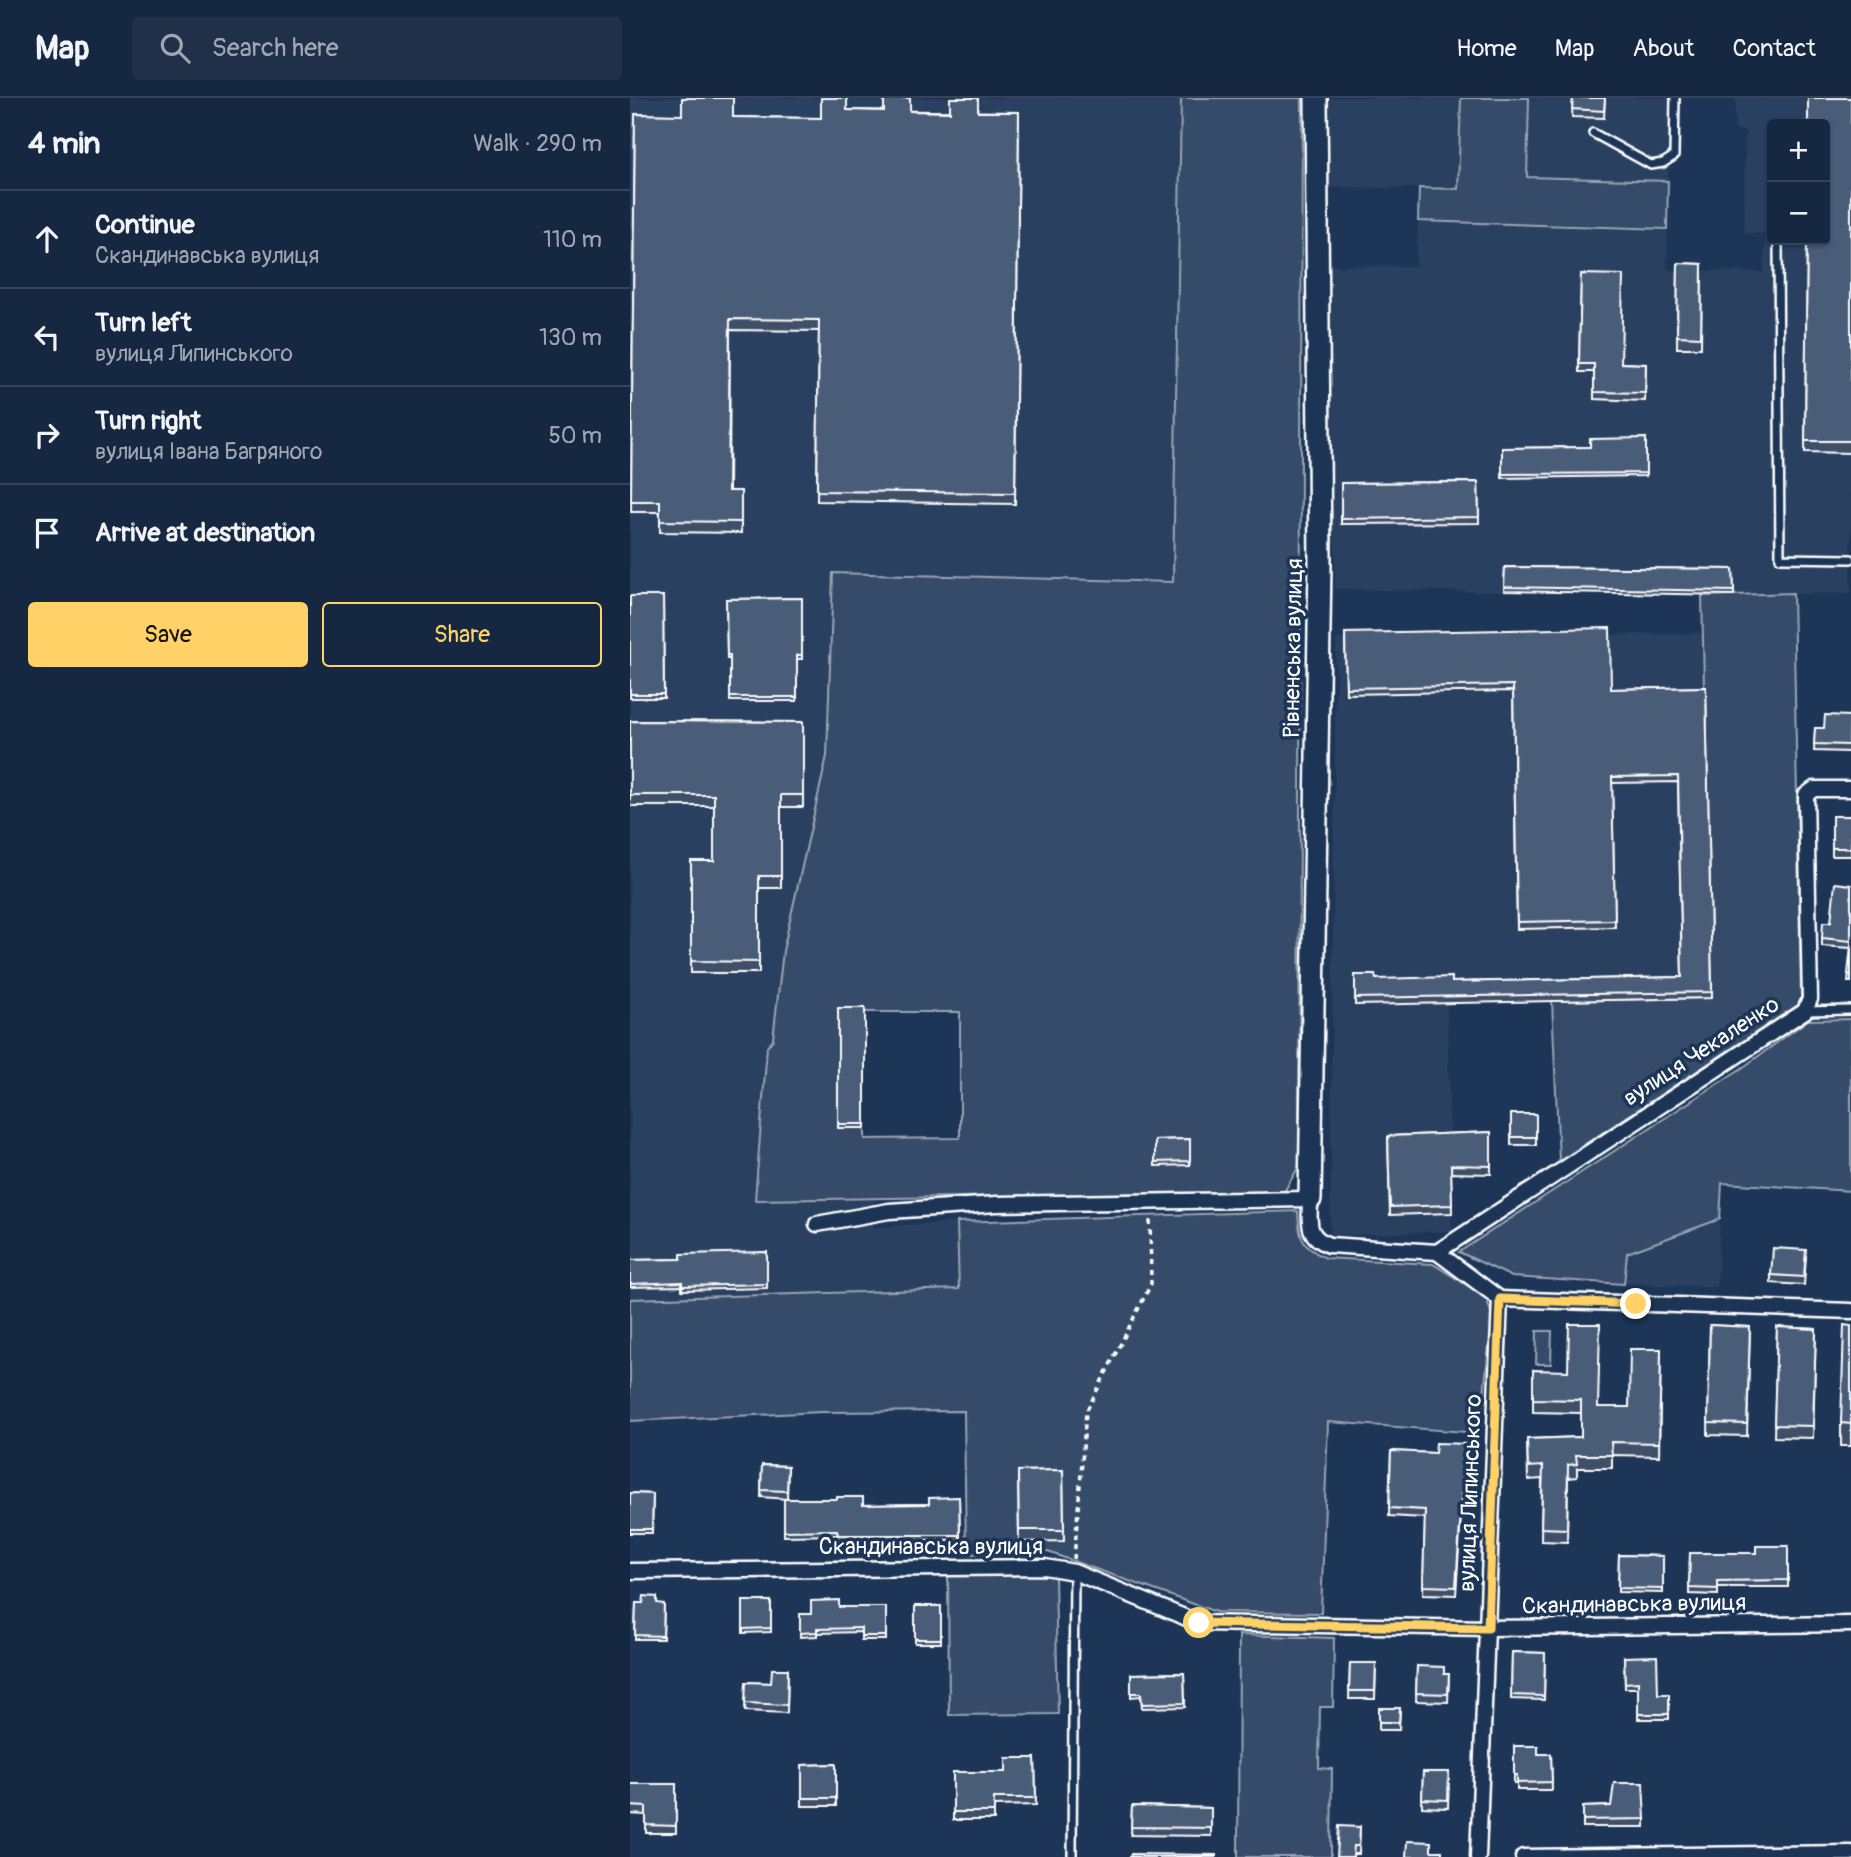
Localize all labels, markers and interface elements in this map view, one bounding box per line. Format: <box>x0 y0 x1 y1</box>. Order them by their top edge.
search box <box>132 17 622 80</box>
text: Map <box>35 28 90 69</box>
icon: search <box>156 29 194 67</box>
text: Search here <box>212 32 339 64</box>
text: Home <box>1456 34 1517 63</box>
text: Map <box>1555 34 1595 63</box>
text: About <box>1633 34 1695 63</box>
text: Contact <box>1733 34 1816 63</box>
map controls <box>1767 119 1830 245</box>
button: + <box>1767 119 1830 182</box>
text: 4 min <box>28 125 101 162</box>
text: Walk · 290 m <box>473 129 602 158</box>
button: − <box>1767 182 1830 245</box>
text: Continue <box>95 209 195 241</box>
icon: ahead <box>28 220 66 258</box>
text: 110 m <box>543 225 602 254</box>
text: Скандинавська вулиця <box>95 241 319 270</box>
text: Turn left <box>95 307 191 339</box>
icon: left <box>28 318 66 356</box>
text: 130 m <box>539 323 602 352</box>
text: вулиця Липинського <box>95 339 293 368</box>
text: Turn right <box>95 405 201 437</box>
icon: right <box>28 416 66 454</box>
text: 50 m <box>548 421 602 450</box>
text: вулиця Івана Багряного <box>95 437 322 466</box>
icon: arrive <box>28 514 66 552</box>
text: Arrive at destination <box>95 517 315 549</box>
street label: Рівненська вулиця <box>1277 558 1309 738</box>
button: Save <box>28 602 308 667</box>
button: Share <box>322 602 602 667</box>
street label: вулиця Чекаленко <box>1617 990 1785 1112</box>
route end <box>1620 1288 1651 1319</box>
street label: вулиця Липинського <box>1452 1394 1488 1592</box>
street label: Скандинавська вулиця <box>819 1532 1043 1561</box>
street label: Скандинавська вулиця <box>1522 1588 1746 1620</box>
route start <box>1183 1607 1214 1638</box>

